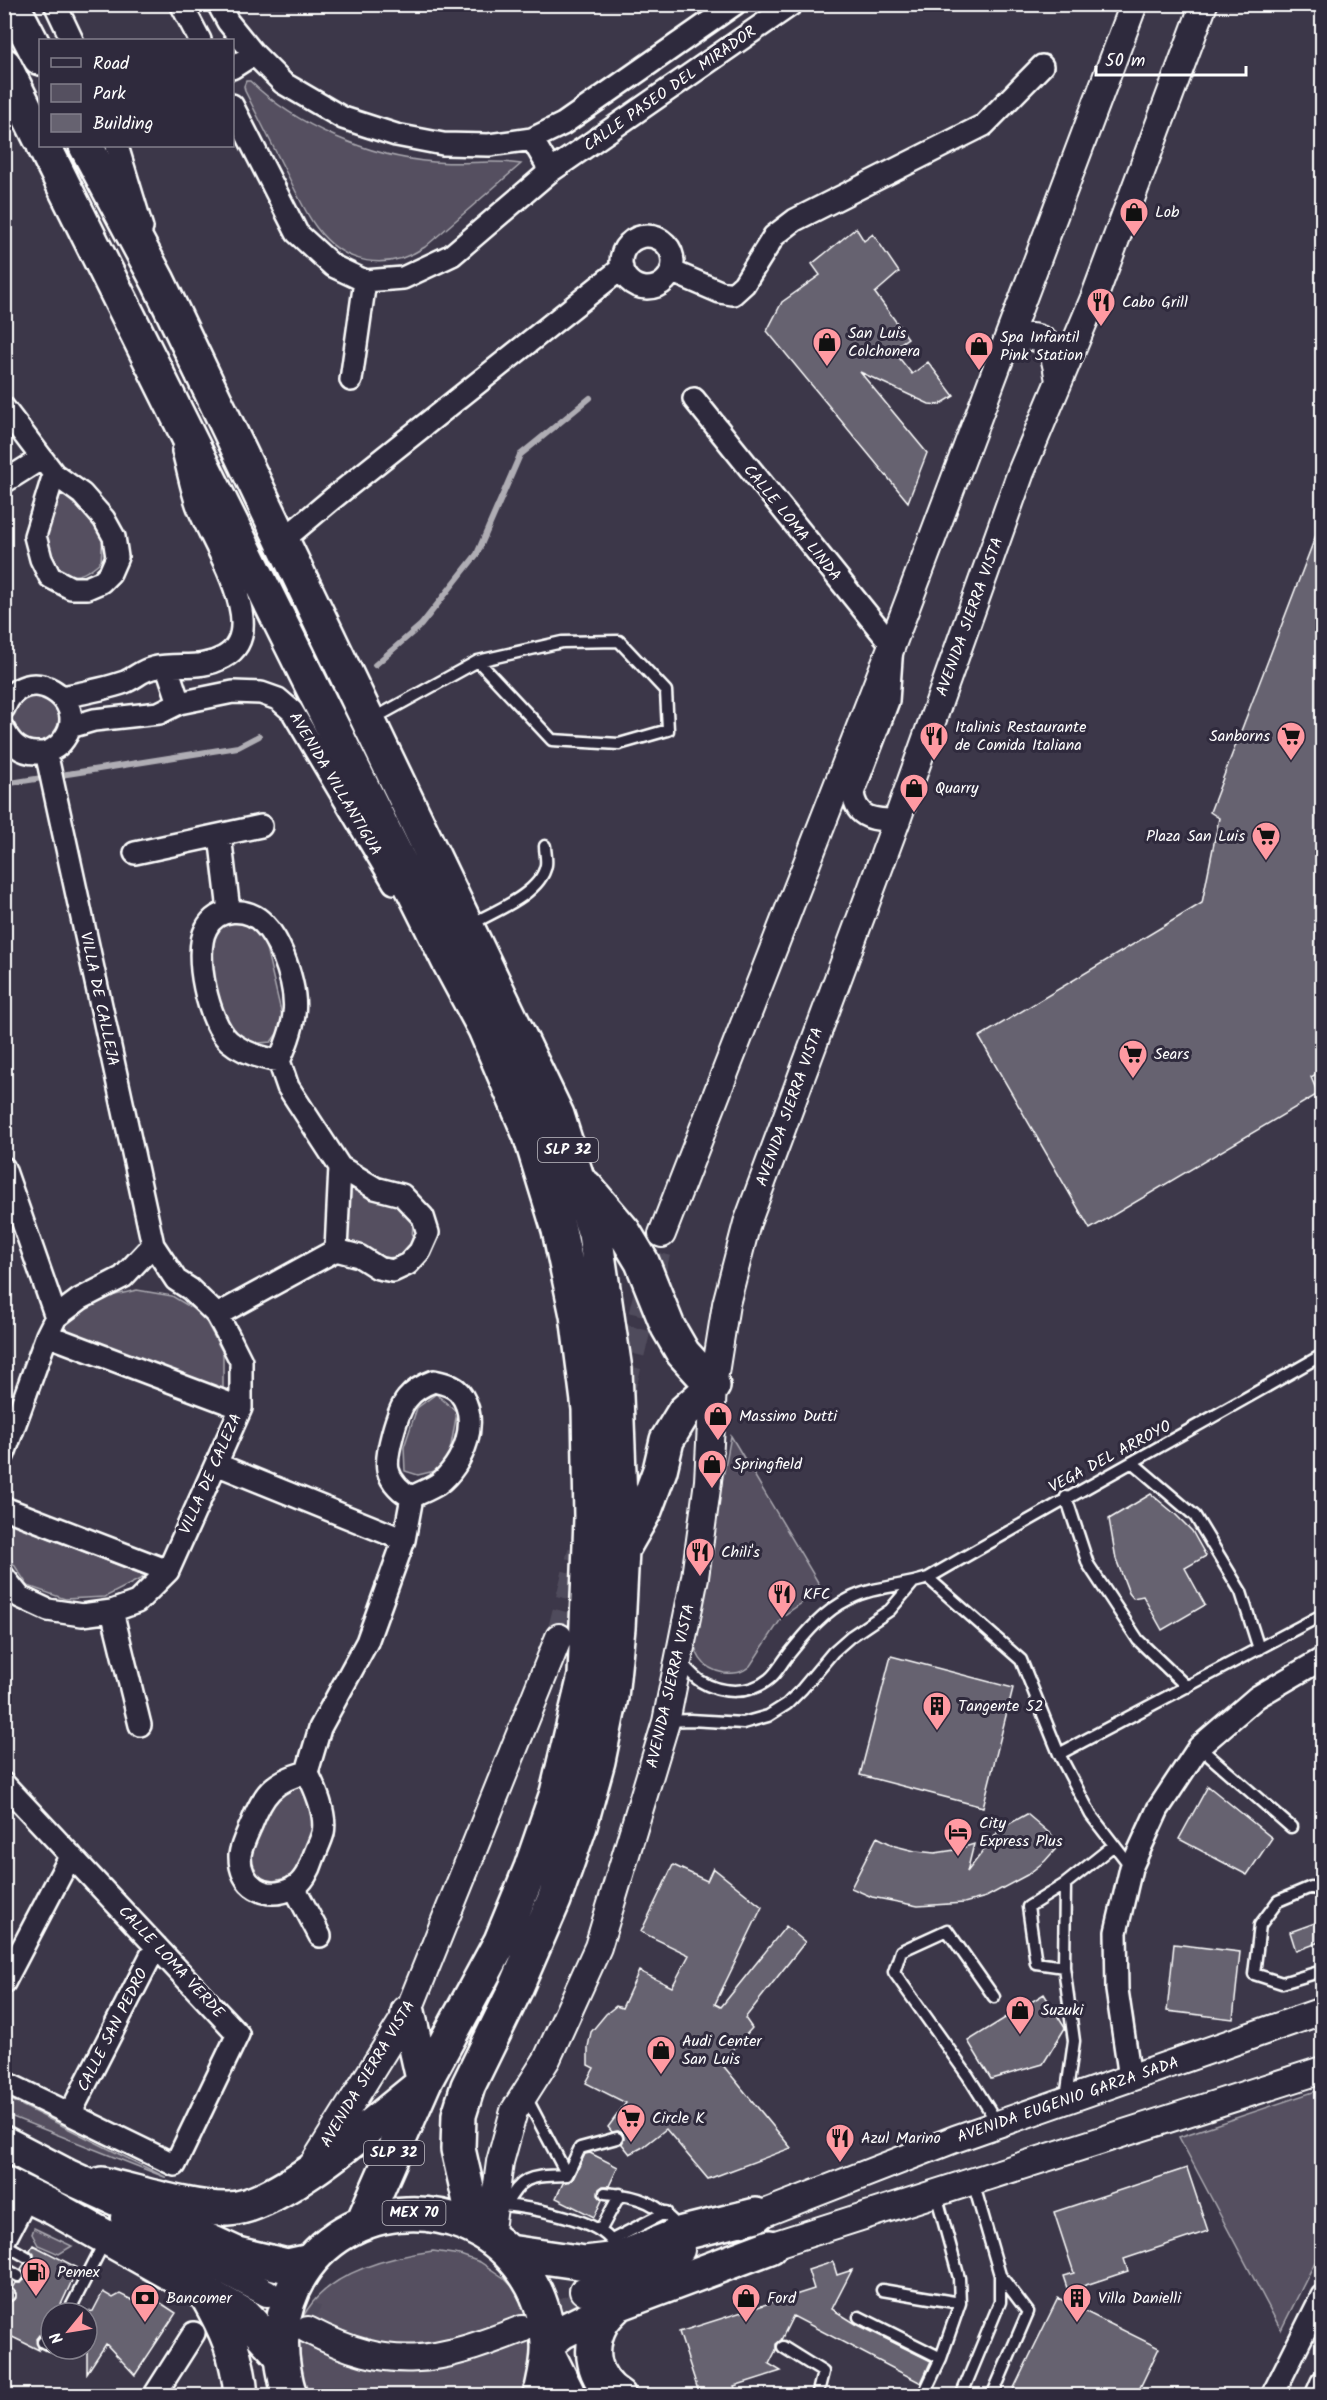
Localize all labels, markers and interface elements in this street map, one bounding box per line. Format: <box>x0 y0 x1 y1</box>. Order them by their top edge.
street label: CALLE PASEO DEL MIRADOR <box>578 20 762 158</box>
legend <box>39 39 234 147</box>
scale bar <box>1096 39 1246 77</box>
text: 50 m <box>1105 47 1145 76</box>
text: Road <box>93 50 130 79</box>
text: Park <box>93 80 126 109</box>
text: Building <box>93 110 153 139</box>
shop icon: Lob <box>1118 196 1150 238</box>
place label: Lob <box>1155 200 1180 225</box>
restaurant icon: Cabo Grill <box>1085 286 1117 328</box>
place label: Cabo Grill <box>1122 290 1188 315</box>
place label: San Luis Colchonera <box>848 321 920 364</box>
place label: Spa Infantil Pink Station <box>1000 325 1083 368</box>
shop icon: San Luis Colchonera <box>811 326 843 368</box>
shop icon: Spa Infantil Pink Station <box>963 330 995 372</box>
street label: CALLE LOMA LINDA <box>737 459 847 587</box>
street label: AVENIDA SIERRA VISTA <box>930 534 1011 700</box>
street label: AVENIDA VILLANTIGUA <box>282 707 388 861</box>
place label: Italinis Restaurante de Comida Italiana <box>955 715 1086 758</box>
restaurant icon: Italinis Restaurante de Comida Italiana <box>918 720 950 762</box>
supermarket icon: Sanborns <box>1275 720 1307 762</box>
place label: Sanborns <box>1209 724 1270 749</box>
shop icon: Quarry <box>898 772 930 814</box>
place label: Quarry <box>935 776 979 801</box>
supermarket icon: Plaza San Luis <box>1250 820 1282 862</box>
place label: Plaza San Luis <box>1146 824 1245 849</box>
street label: VILLA DE CALLEJA <box>73 930 125 1069</box>
street label: AVENIDA SIERRA VISTA <box>750 1024 831 1190</box>
supermarket icon: Sears <box>1117 1038 1149 1080</box>
place label: Sears <box>1154 1042 1189 1067</box>
road number: SLP 32 <box>538 1138 598 1162</box>
shop icon: Massimo Dutti <box>702 1400 734 1442</box>
place label: Massimo Dutti <box>739 1404 838 1429</box>
street label: VILLA DE CALEZA <box>173 1409 249 1539</box>
street label: VEGA DEL ARROYO <box>1044 1414 1176 1500</box>
shop icon: Springfield <box>696 1448 728 1490</box>
place label: Springfield <box>733 1452 803 1477</box>
restaurant icon: Chili's <box>684 1536 716 1578</box>
place label: Chili's <box>721 1540 760 1565</box>
restaurant icon: KFC <box>766 1578 798 1620</box>
place label: KFC <box>803 1582 830 1607</box>
street label: AVENIDA SIERRA VISTA <box>640 1601 702 1771</box>
building icon: Tangente 52 <box>921 1690 953 1732</box>
place label: Tangente 52 <box>958 1694 1044 1719</box>
place label: City Express Plus <box>979 1811 1063 1854</box>
hotel icon: City Express Plus <box>942 1816 974 1858</box>
street label: CALLE LOMA VERDE <box>112 1900 231 2025</box>
street label: CALLE SAN PEDRO <box>71 1964 155 2096</box>
shop icon: Suzuki <box>1004 1994 1036 2036</box>
street label: AVENIDA SIERRA VISTA <box>314 1995 422 2152</box>
place label: Suzuki <box>1041 1998 1084 2023</box>
place label: Audi Center San Luis <box>682 2029 763 2072</box>
shop icon: Audi Center San Luis <box>645 2034 677 2076</box>
street label: AVENIDA EUGENIO GARZA SADA <box>954 2050 1183 2150</box>
supermarket icon: Circle K <box>615 2102 647 2144</box>
place label: Circle K <box>652 2106 705 2131</box>
restaurant icon: Azul Marino <box>824 2122 856 2164</box>
place label: Azul Marino <box>861 2126 941 2151</box>
road number: SLP 32 <box>364 2141 424 2165</box>
road number: MEX 70 <box>382 2201 446 2225</box>
fuel station icon: Pemex <box>20 2256 52 2298</box>
place label: Pemex <box>57 2260 101 2285</box>
bank icon: Bancomer <box>129 2282 161 2324</box>
shop icon: Ford <box>730 2282 762 2324</box>
building icon: Villa Danielli <box>1061 2282 1093 2324</box>
place label: Bancomer <box>166 2286 234 2311</box>
place label: Ford <box>767 2286 797 2311</box>
place label: Villa Danielli <box>1098 2286 1182 2311</box>
north arrow <box>39 2301 99 2361</box>
text: N <box>44 2327 71 2348</box>

